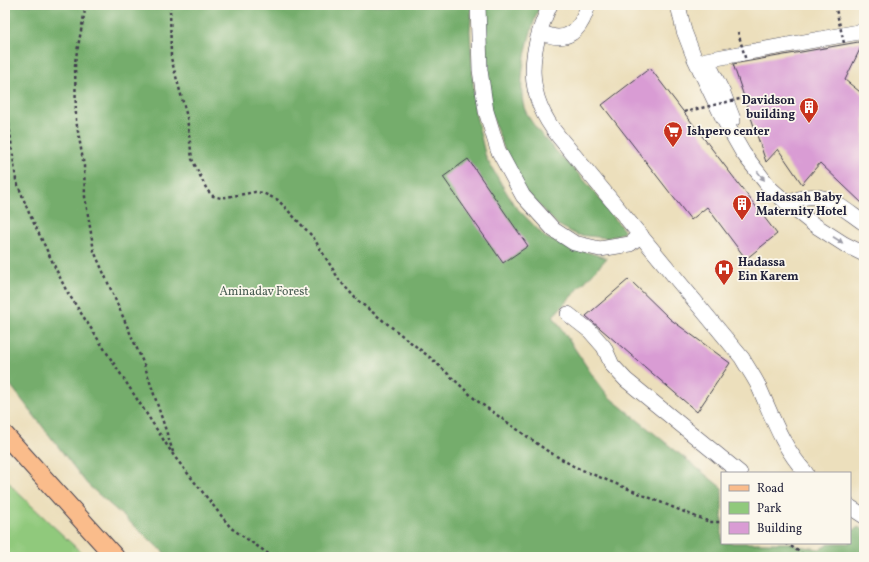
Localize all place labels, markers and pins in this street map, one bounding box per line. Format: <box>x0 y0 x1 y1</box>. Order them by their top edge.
place label: Davidson building <box>742 93 795 123</box>
building icon: Davidson building <box>798 96 820 124</box>
supermarket icon: Ishpero center <box>662 120 684 148</box>
place label: Ishpero center <box>687 124 770 140</box>
place label: Hadassah Baby Maternity Hotel <box>756 190 847 220</box>
building icon: Hadassah Baby Maternity Hotel <box>731 193 753 221</box>
place label: Hadassa Ein Karem <box>738 255 799 285</box>
hospital icon: Hadassa Ein Karem <box>713 258 735 286</box>

